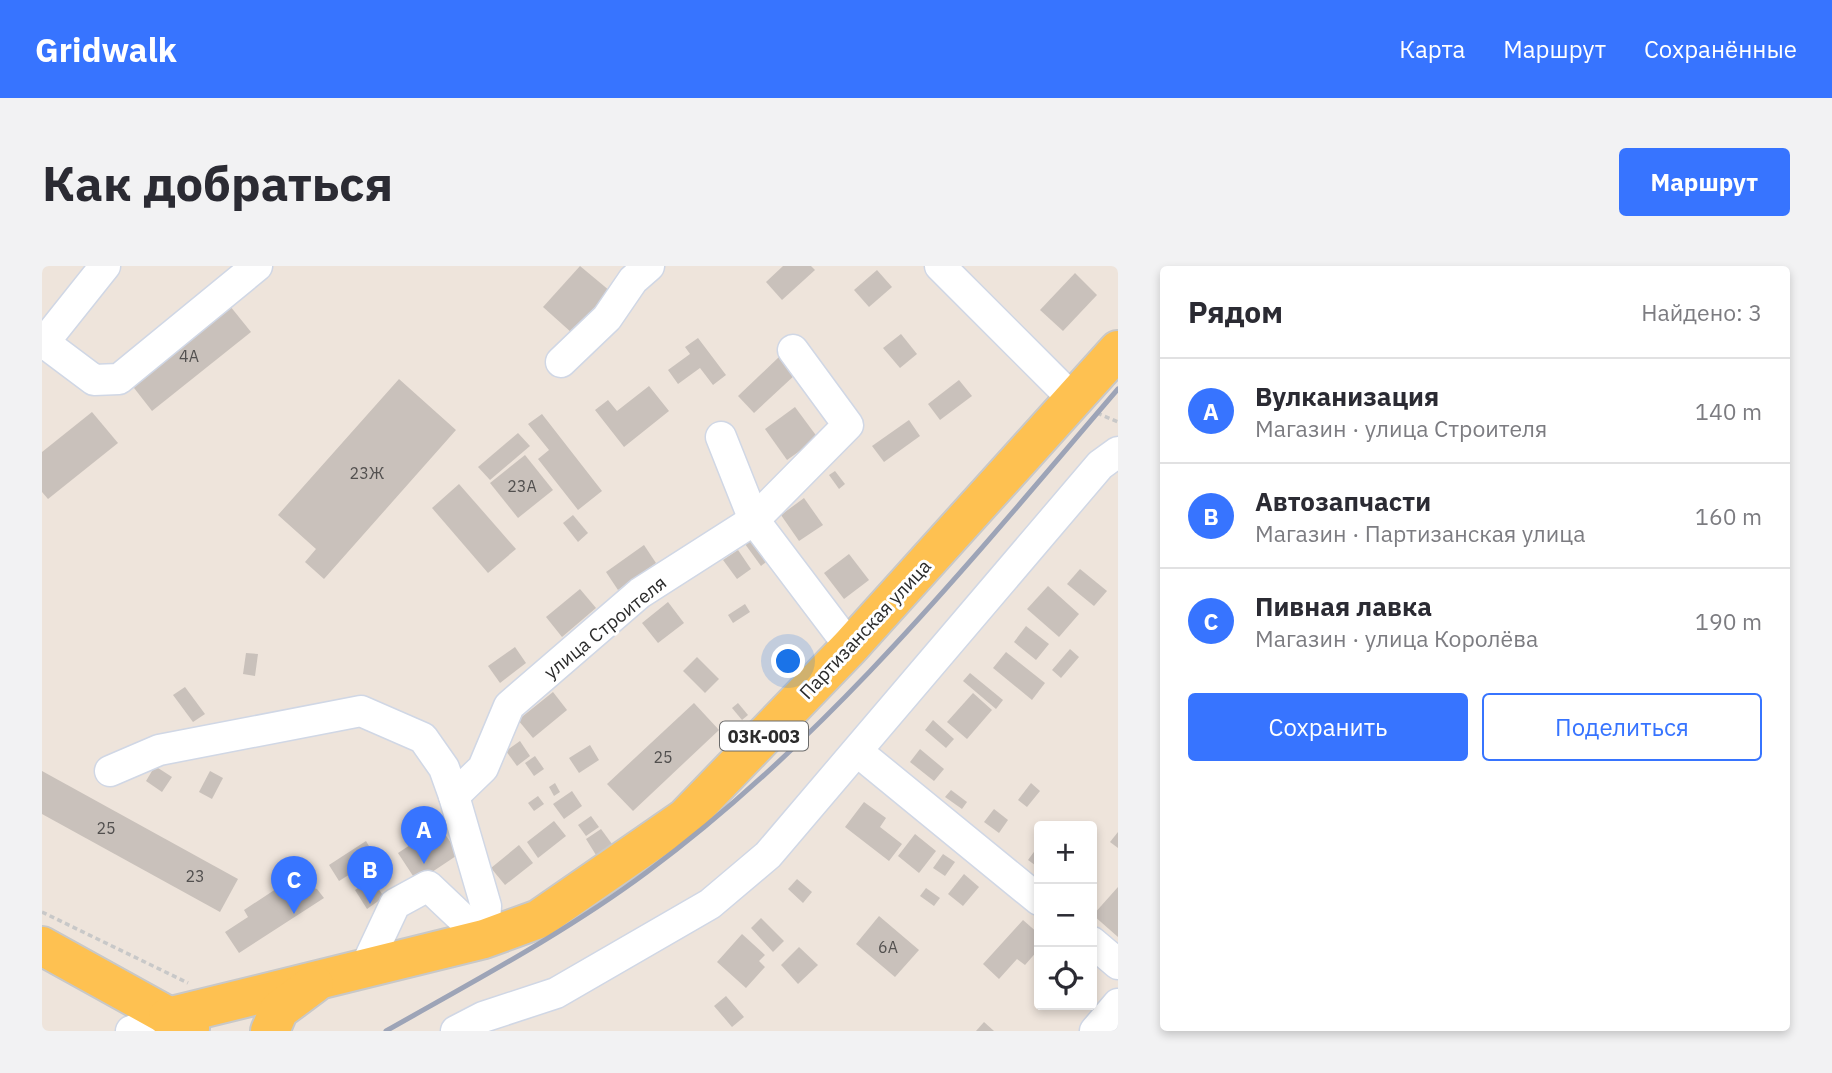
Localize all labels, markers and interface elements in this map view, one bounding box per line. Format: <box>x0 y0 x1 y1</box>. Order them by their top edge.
text: Gridwalk <box>35 28 177 71</box>
text: Карта <box>1399 33 1465 65</box>
text: Маршрут <box>1503 33 1606 65</box>
text: Сохранённые <box>1644 33 1797 65</box>
button: Маршрут <box>1619 148 1790 216</box>
text: Как добраться <box>42 151 393 214</box>
text: Рядом <box>1188 292 1283 331</box>
text: Найдено: 3 <box>1641 297 1762 327</box>
house number: 4А <box>179 346 199 366</box>
text: Вулканизация <box>1255 379 1439 413</box>
text: A <box>1203 396 1219 426</box>
text: 140 m <box>1695 396 1762 426</box>
text: Магазин · улица Строителя <box>1255 413 1547 443</box>
house number: 23Ж <box>350 463 384 483</box>
house number: 23А <box>507 476 537 496</box>
text: Автозапчасти <box>1255 484 1431 518</box>
text: B <box>1203 501 1219 531</box>
text: 160 m <box>1695 501 1762 531</box>
text: Магазин · Партизанская улица <box>1255 518 1585 548</box>
street label: Партизанская улица <box>794 554 936 704</box>
street label: улица Строителя <box>539 570 671 684</box>
text: Пивная лавка <box>1255 589 1432 623</box>
text: C <box>1204 606 1218 636</box>
text: 190 m <box>1695 606 1762 636</box>
text: Магазин · улица Королёва <box>1255 623 1538 653</box>
your location <box>771 644 805 678</box>
button: Сохранить <box>1188 693 1468 761</box>
button: Поделиться <box>1482 693 1762 761</box>
road number: 03К-003 <box>720 722 808 750</box>
house number: 25 <box>653 747 673 767</box>
pin: A <box>401 806 447 864</box>
house number: 25 <box>96 818 116 838</box>
map controls <box>1034 821 1097 1010</box>
button: + <box>1034 821 1097 884</box>
pin: B <box>347 846 393 904</box>
pin: C <box>271 856 317 914</box>
house number: 23 <box>185 866 205 886</box>
button: − <box>1034 884 1097 947</box>
house number: 6А <box>878 937 898 957</box>
button: locate <box>1034 947 1097 1010</box>

